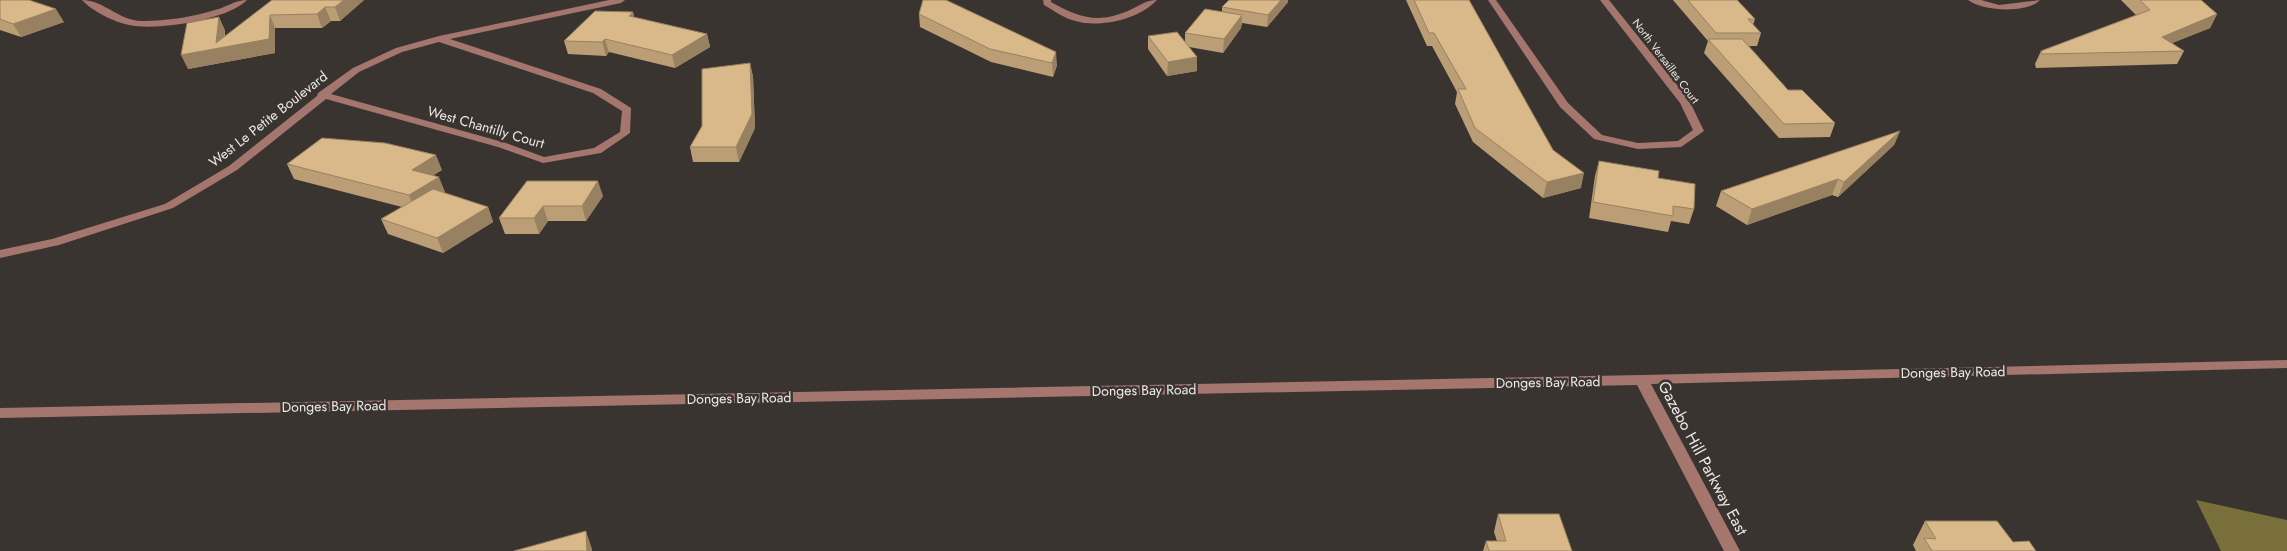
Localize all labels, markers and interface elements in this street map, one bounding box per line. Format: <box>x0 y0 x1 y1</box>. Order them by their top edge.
street label: North Versailles Court <box>1629 15 1703 107</box>
street label: West Le Petite Boulevard <box>204 66 332 172</box>
street label: West Chantilly Court <box>425 101 547 153</box>
street label: Donges Bay Road <box>1901 361 2005 383</box>
street label: Donges Bay Road <box>1496 371 1600 393</box>
street label: Gazebo Hill Parkway East <box>1653 377 1754 539</box>
street label: Donges Bay Road <box>1092 379 1196 401</box>
street label: Donges Bay Road <box>687 387 791 409</box>
street label: Donges Bay Road <box>282 395 386 417</box>

